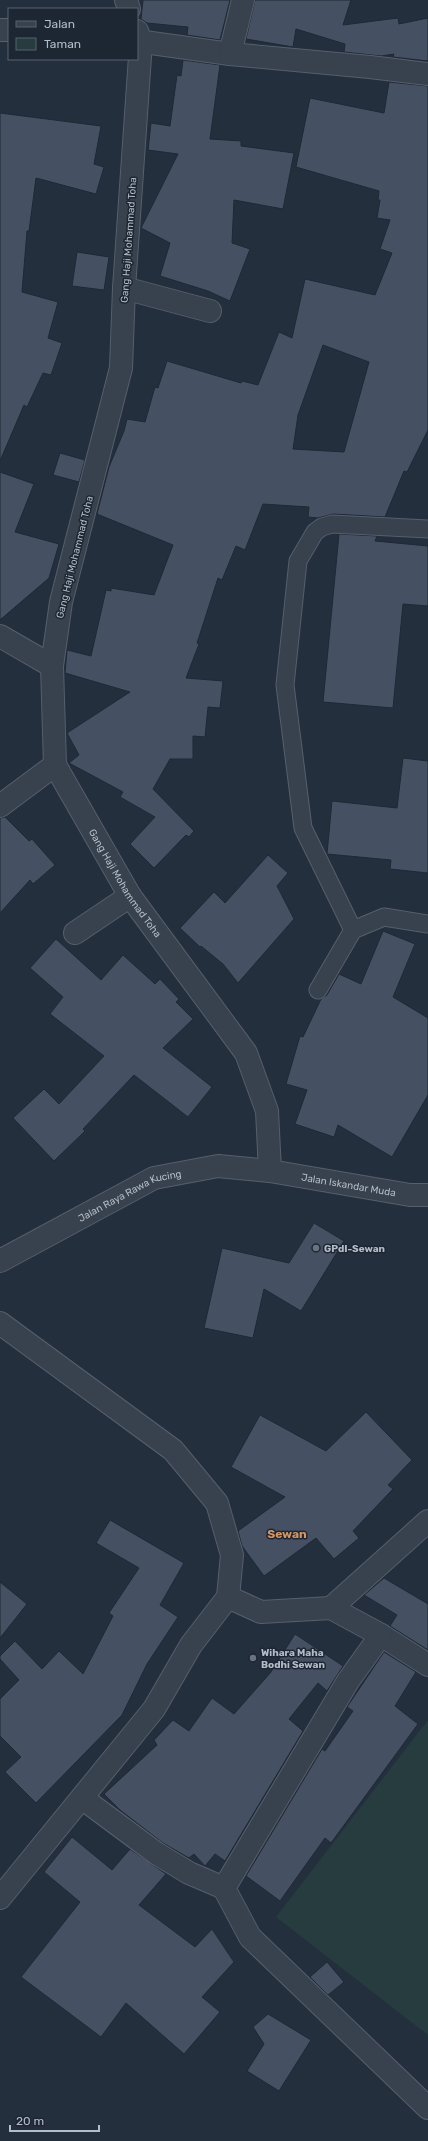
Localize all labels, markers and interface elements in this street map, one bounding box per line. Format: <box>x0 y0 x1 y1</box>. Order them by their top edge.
legend <box>8 8 138 60</box>
text: Jalan <box>44 17 75 31</box>
text: Taman <box>44 37 81 51</box>
street label: Gang Haji Mohammad Toha <box>119 177 139 303</box>
street label: Gang Haji Mohammad Toha <box>54 495 96 620</box>
street label: Gang Haji Mohammad Toha <box>86 827 163 940</box>
street label: Jalan Raya Rawa Kucing <box>76 1168 183 1225</box>
street label: Jalan Iskandar Muda <box>300 1171 397 1199</box>
marker: GPdI-Sewan <box>311 1243 321 1253</box>
place label: GPdI-Sewan <box>324 1243 385 1255</box>
district label: Sewan <box>267 1527 307 1541</box>
place label: Wihara Maha Bodhi Sewan <box>261 1647 325 1671</box>
marker: Wihara Maha Bodhi Sewan <box>248 1653 258 1663</box>
scale bar <box>10 2107 99 2133</box>
text: 20 m <box>16 2114 44 2128</box>

